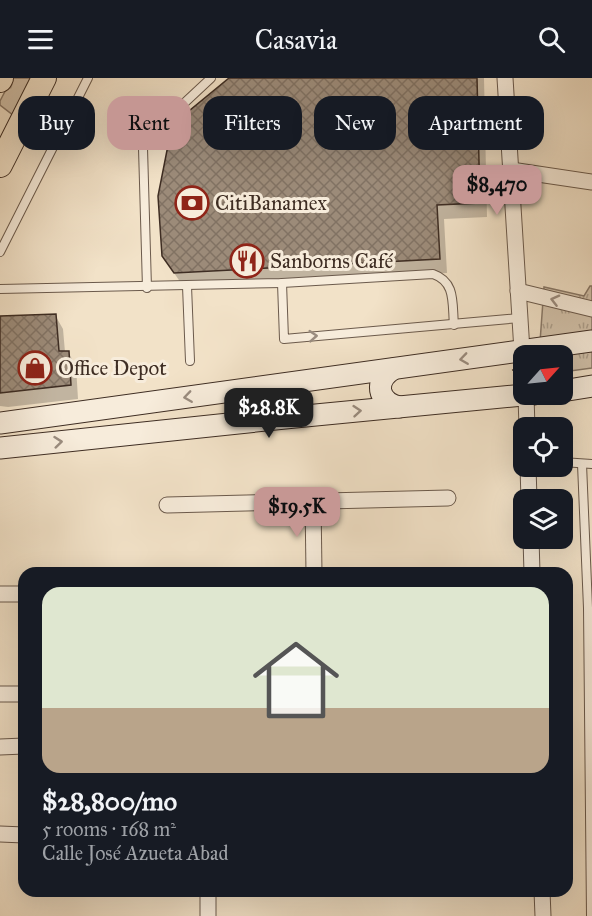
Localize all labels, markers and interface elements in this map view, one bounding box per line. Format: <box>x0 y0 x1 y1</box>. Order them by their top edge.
icon: menu <box>24 23 57 56</box>
text: Casavia <box>255 23 337 56</box>
icon: search <box>535 23 568 56</box>
chip: Buy <box>18 96 95 150</box>
chip: Rent <box>107 96 191 150</box>
chip: Filters <box>203 96 302 150</box>
chip: New <box>314 96 396 150</box>
chip: Apartment <box>408 96 544 150</box>
pin: $8,470 <box>448 165 546 216</box>
text: $8,470 <box>467 172 527 196</box>
bank icon: CitiBanamex <box>174 185 210 221</box>
place label: CitiBanamex <box>215 190 327 216</box>
restaurant icon: Sanborns Café <box>229 243 265 279</box>
place label: Sanborns Café <box>270 248 394 274</box>
one-way arrow <box>550 294 560 307</box>
one-way arrow <box>309 330 318 343</box>
north arrow <box>513 345 573 405</box>
map controls <box>513 345 573 549</box>
shop icon: Office Depot <box>17 350 53 386</box>
one-way arrow <box>459 353 469 365</box>
place label: Office Depot <box>58 355 167 381</box>
pin: $28.8K <box>220 388 318 439</box>
one-way arrow <box>183 391 192 403</box>
text: $28.8K <box>238 395 300 419</box>
one-way arrow <box>352 405 361 418</box>
button: locate <box>513 417 573 477</box>
one-way arrow <box>54 436 63 449</box>
pin: $19.5K <box>248 487 346 538</box>
button: layers <box>513 489 573 549</box>
text: $19.5K <box>268 494 326 518</box>
icon: home <box>242 626 350 734</box>
text: $28,800/mo <box>42 785 177 817</box>
text: 5 rooms · 168 m² <box>42 817 176 841</box>
text: Calle José Azueta Abad <box>42 841 229 865</box>

